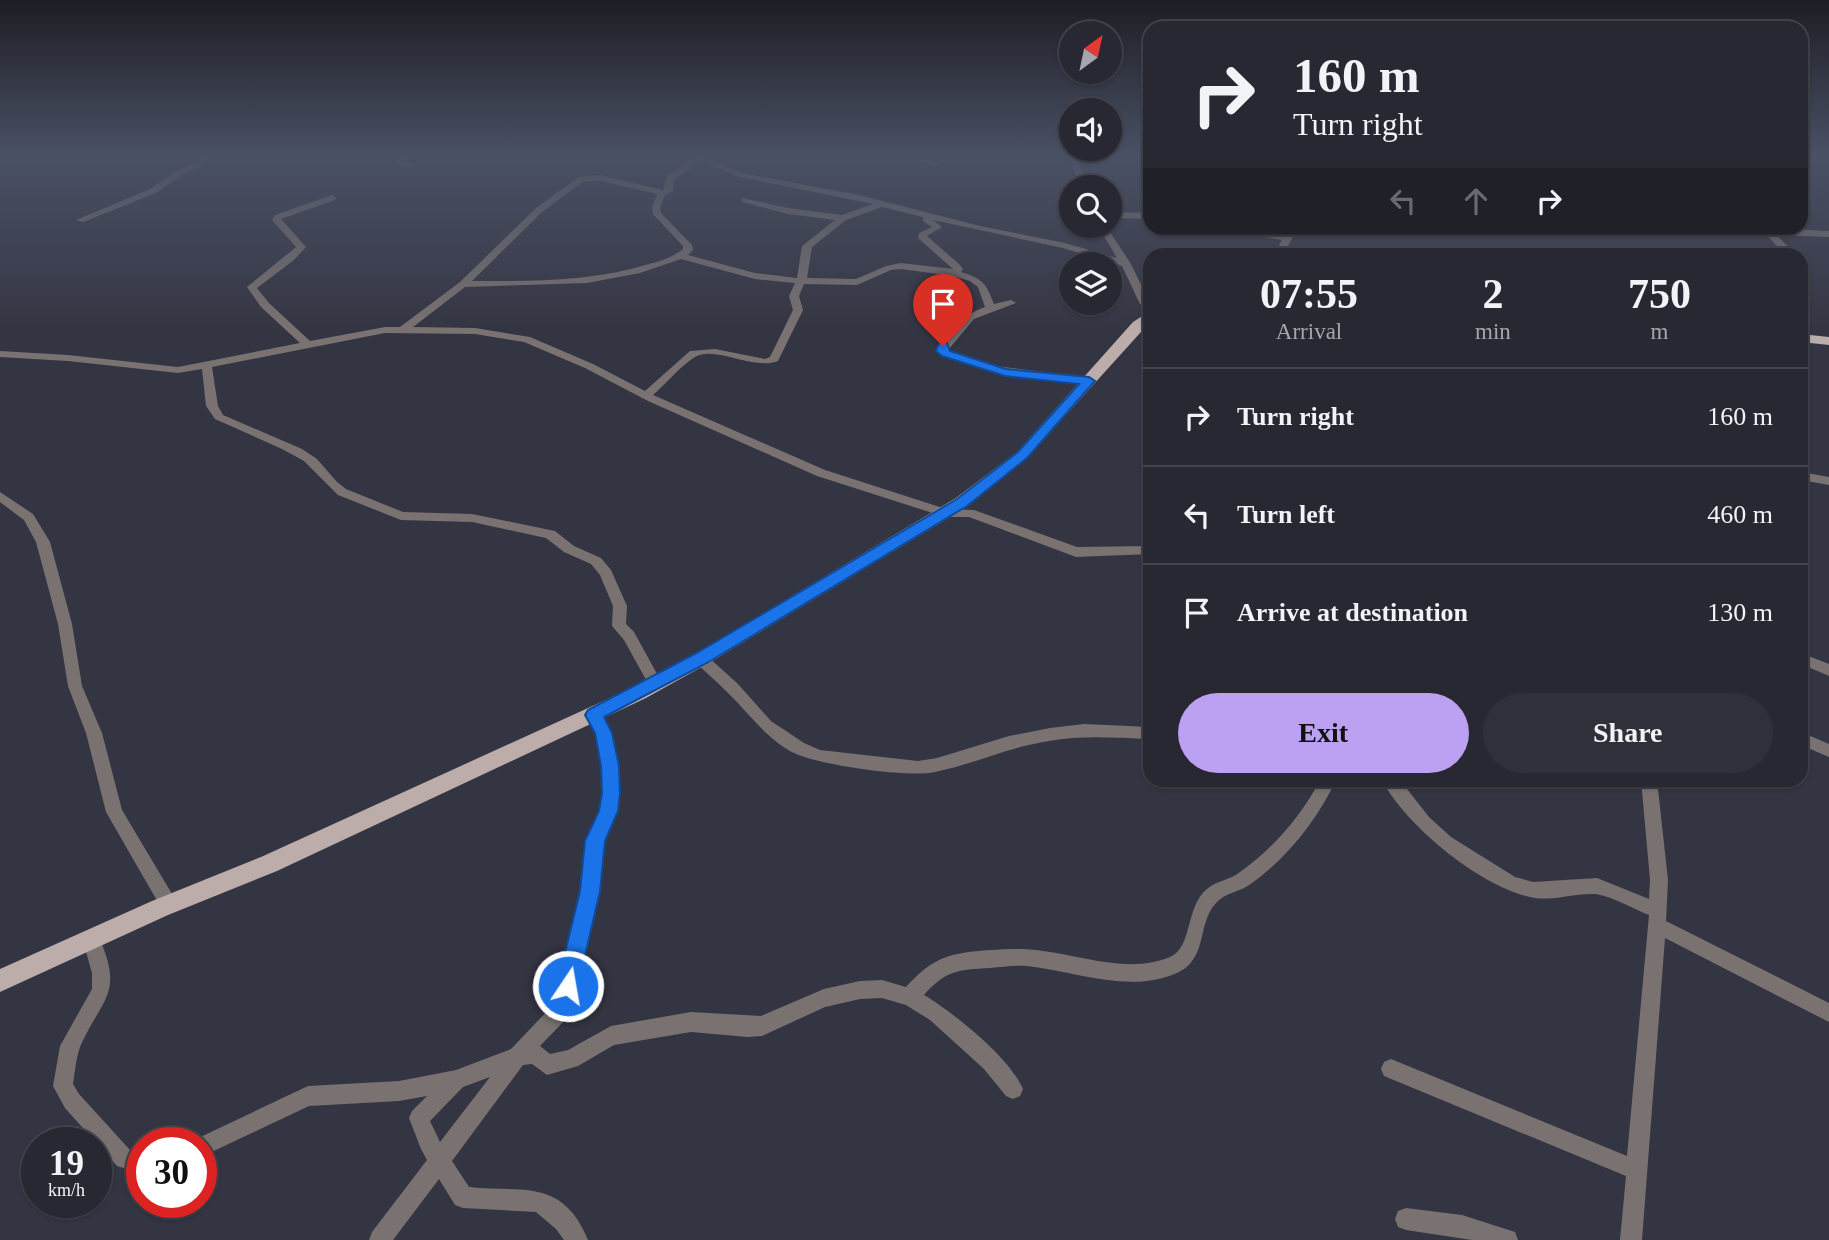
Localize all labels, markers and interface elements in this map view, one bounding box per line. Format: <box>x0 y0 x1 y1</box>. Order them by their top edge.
north arrow <box>1059 21 1122 84</box>
map controls <box>1059 21 1122 315</box>
text: 160 m <box>1293 48 1420 103</box>
icon: right <box>1178 49 1269 140</box>
button: sound <box>1059 98 1122 161</box>
text: Turn right <box>1293 106 1423 142</box>
button: search <box>1059 175 1122 238</box>
icon: left <box>1384 182 1422 220</box>
icon: ahead <box>1457 182 1495 220</box>
icon: right <box>1530 182 1568 220</box>
button: layers <box>1059 252 1122 315</box>
text: 07:55 <box>1260 271 1358 317</box>
text: 2 <box>1482 271 1503 317</box>
text: 750 <box>1628 271 1691 317</box>
pin <box>913 274 973 346</box>
icon: arrive <box>924 285 962 323</box>
text: Arrival <box>1276 319 1342 344</box>
text: min <box>1475 319 1511 344</box>
text: m <box>1650 319 1668 344</box>
icon: right <box>1178 398 1216 436</box>
text: Turn right <box>1237 402 1354 431</box>
text: 160 m <box>1707 402 1773 431</box>
icon: left <box>1178 496 1216 534</box>
text: Turn left <box>1237 500 1335 529</box>
text: 460 m <box>1707 500 1773 529</box>
icon: arrive <box>1178 594 1216 632</box>
text: Arrive at destination <box>1237 598 1468 627</box>
text: 130 m <box>1707 598 1773 627</box>
button: Exit <box>1178 693 1469 773</box>
button: Share <box>1483 693 1773 773</box>
position arrow <box>531 949 605 1023</box>
speed limit sign: 30 <box>126 1127 217 1218</box>
text: 19 <box>49 1144 84 1183</box>
text: km/h <box>48 1180 85 1200</box>

